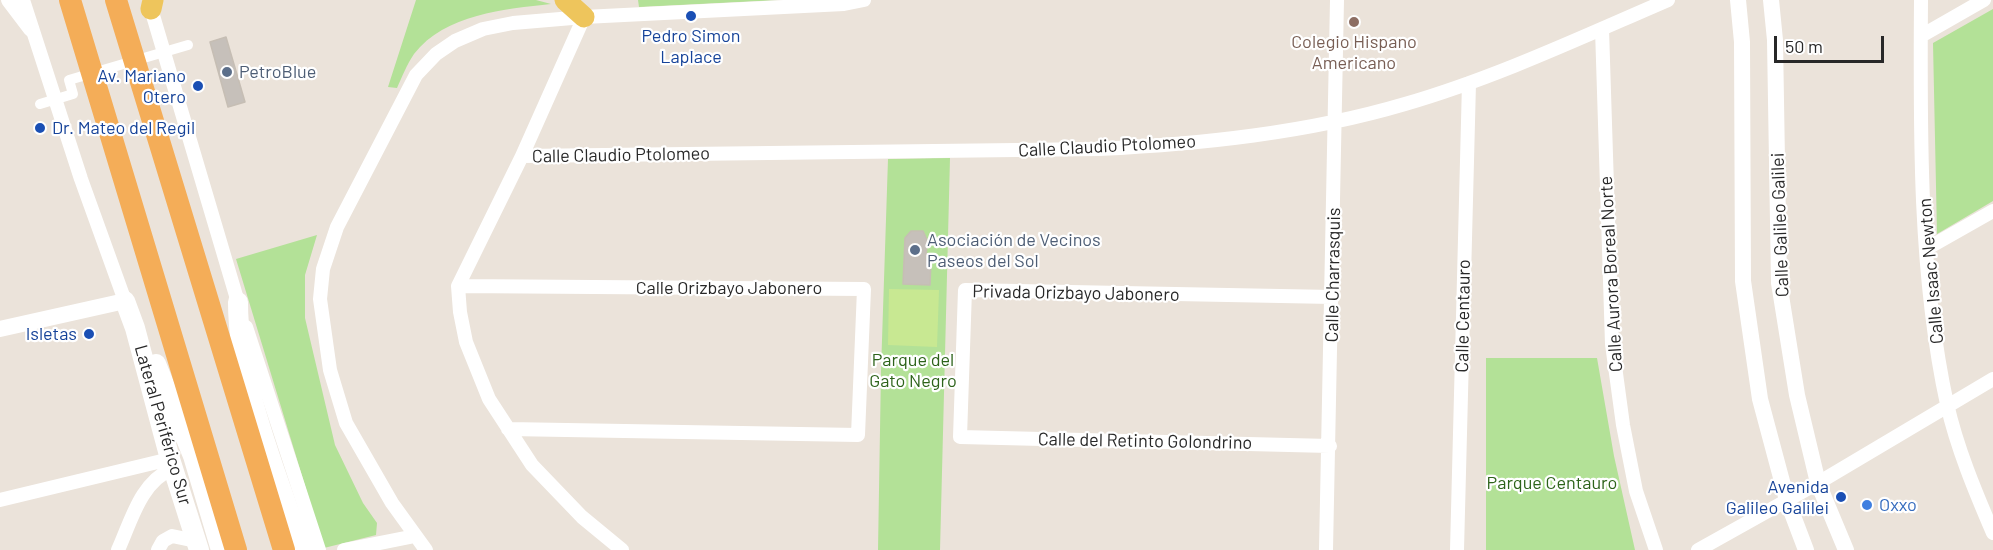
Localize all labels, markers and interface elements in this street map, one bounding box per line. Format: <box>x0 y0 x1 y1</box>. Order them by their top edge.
marker: Pedro Simon Laplace <box>684 9 698 23</box>
marker: Colegio Hispano Americano <box>1347 15 1361 29</box>
scale bar <box>1777 24 1886 62</box>
place label: Pedro Simon Laplace <box>642 25 740 68</box>
place label: Colegio Hispano Americano <box>1291 31 1417 74</box>
text: 50 m <box>1785 35 1823 57</box>
place label: PetroBlue <box>239 61 316 83</box>
place label: Av. Mariano Otero <box>97 65 186 107</box>
marker: PetroBlue <box>220 65 234 79</box>
marker: Av. Mariano Otero <box>191 79 205 93</box>
place label: Dr. Mateo del Regil <box>52 117 195 139</box>
marker: Dr. Mateo del Regil <box>33 121 47 135</box>
street label: Calle Claudio Ptolomeo <box>1018 131 1196 161</box>
street label: Calle Claudio Ptolomeo <box>532 143 710 167</box>
street label: Calle Galileo Galilei <box>1767 152 1793 298</box>
street label: Calle Aurora Boreal Norte <box>1595 175 1627 373</box>
street label: Calle Isaac Newton <box>1914 197 1948 345</box>
street label: Calle Charrasquis <box>1321 207 1345 343</box>
place label: Asociación de Vecinos Paseos del Sol <box>927 229 1101 272</box>
marker: Asociación de Vecinos Paseos del Sol <box>908 243 922 257</box>
street label: Calle Centauro <box>1451 259 1475 373</box>
street label: Calle Orizbayo Jabonero <box>636 277 822 299</box>
street label: Privada Orizbayo Jabonero <box>972 280 1180 306</box>
place label: Isletas <box>26 323 77 345</box>
marker: Isletas <box>82 327 96 341</box>
street label: Lateral Periférico Sur <box>130 342 196 508</box>
park label: Parque del Gato Negro <box>869 349 957 392</box>
street label: Calle del Retinto Golondrino <box>1038 428 1252 454</box>
park label: Parque Centauro <box>1487 472 1617 494</box>
place label: Avenida Galileo Galilei <box>1726 476 1829 518</box>
marker: Avenida Galileo Galilei <box>1834 490 1848 504</box>
place label: Oxxo <box>1879 494 1917 516</box>
marker: Oxxo <box>1860 498 1874 512</box>

